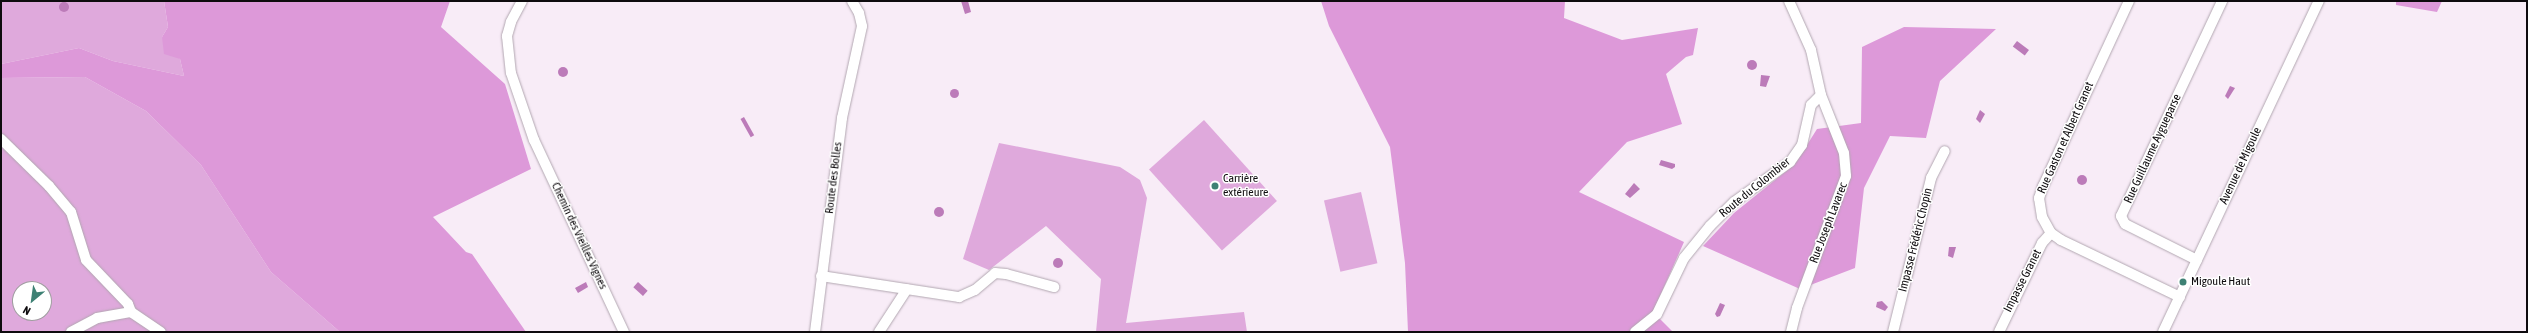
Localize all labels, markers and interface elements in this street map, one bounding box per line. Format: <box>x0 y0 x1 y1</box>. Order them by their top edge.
street label: Rue Gaston et Albert Granet <box>2035 80 2097 196</box>
street label: Rue Guillaume Aygueparse <box>2121 92 2185 206</box>
street label: Avenue de Migoule <box>2217 125 2265 207</box>
street label: Route des Bolles <box>822 141 846 215</box>
street label: Route du Colombier <box>1717 155 1793 221</box>
place label: Carrière extérieure <box>1223 172 1268 200</box>
street label: Chemin des Vieilles Vignes <box>548 180 610 292</box>
marker: Carrière extérieure <box>1210 181 1220 191</box>
street label: Rue Joseph Lavarec <box>1807 181 1851 265</box>
street label: Impasse Frédéric Chopin <box>1896 186 1936 294</box>
street label: Impasse Granet <box>2001 247 2045 315</box>
place label: Migoule Haut <box>2191 275 2250 289</box>
marker: Migoule Haut <box>2178 277 2188 287</box>
north arrow <box>12 281 52 321</box>
text: N <box>21 304 32 317</box>

